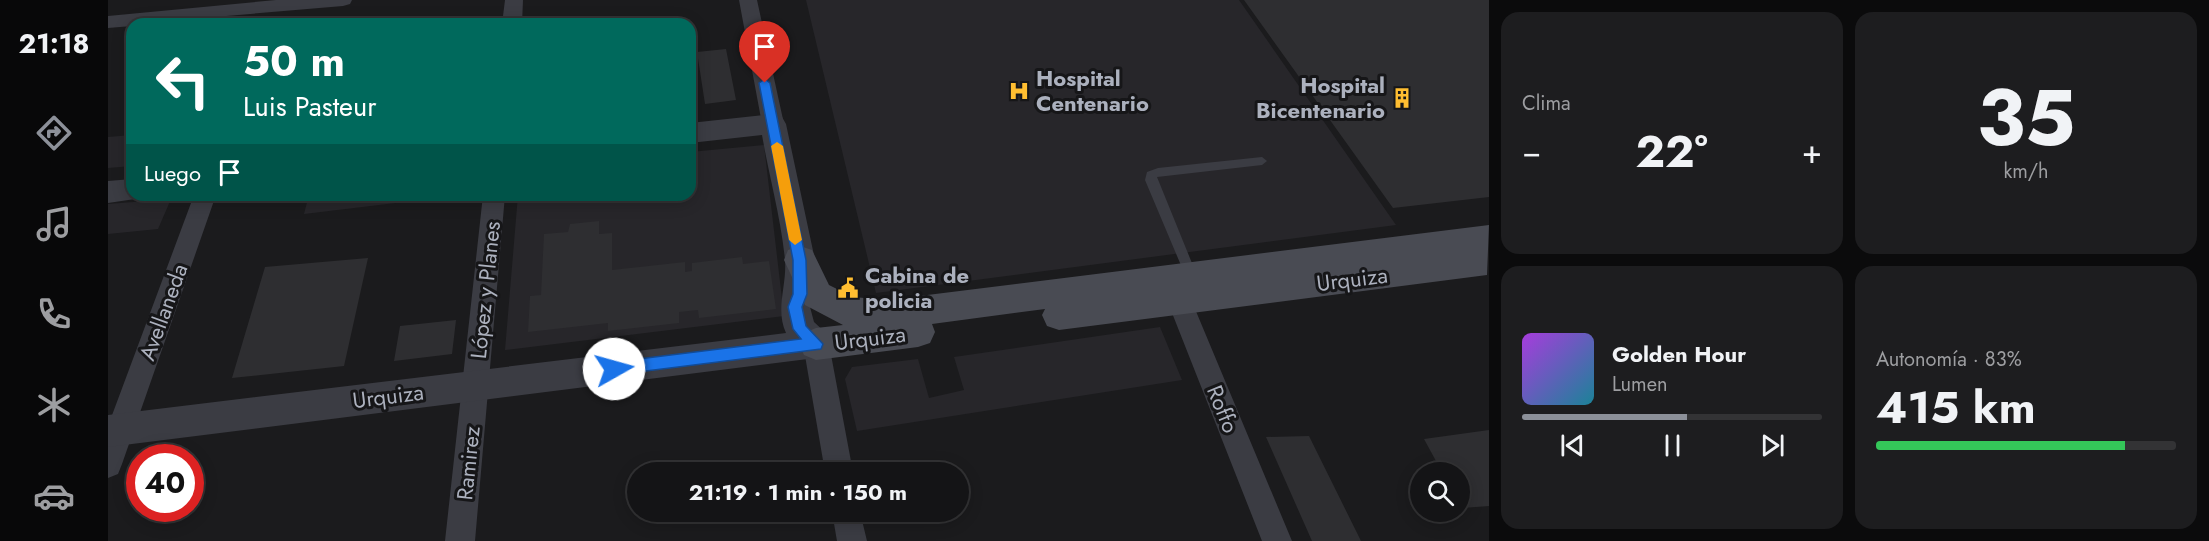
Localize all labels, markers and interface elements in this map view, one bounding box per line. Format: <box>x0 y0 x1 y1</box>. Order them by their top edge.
pin <box>739 21 790 83</box>
text: 21:18 <box>19 24 89 63</box>
icon: arrive <box>748 30 781 63</box>
text: 50 m <box>243 31 345 92</box>
icon: left <box>144 42 222 120</box>
place label: Hospital Centenario <box>1036 62 1149 119</box>
text: 35 <box>1977 62 2075 174</box>
place label: Hospital Bicentenario <box>1256 69 1385 126</box>
hospital icon: Hospital Centenario <box>1007 79 1031 103</box>
building icon: Hospital Bicentenario <box>1390 86 1414 110</box>
text: Luis Pasteur <box>243 87 376 126</box>
text: Clima <box>1522 89 1571 118</box>
icon: directions <box>33 112 75 154</box>
text: 22° <box>1635 119 1708 184</box>
text: − <box>1522 128 1541 175</box>
text: + <box>1802 128 1822 175</box>
icon: arrive <box>213 156 246 189</box>
text: Luego <box>144 157 201 189</box>
text: km/h <box>2003 157 2049 186</box>
icon: music <box>33 203 75 245</box>
street label: López y Planes <box>462 220 508 360</box>
street label: Avellaneda <box>131 259 195 365</box>
place label: Cabina de policia <box>865 259 969 316</box>
street label: Urquiza <box>1315 259 1389 299</box>
public building icon: Cabina de policia <box>836 276 860 300</box>
icon: phone <box>33 293 75 335</box>
street label: Urquiza <box>833 318 907 358</box>
position arrow <box>582 337 646 401</box>
text: Golden Hour <box>1612 338 1746 370</box>
text: Autonomía · 83% <box>1876 345 2022 374</box>
text: Lumen <box>1612 370 1668 399</box>
text: 415 km <box>1876 375 2036 440</box>
street label: Urquiza <box>351 376 425 416</box>
street label: Roffo <box>1199 380 1247 438</box>
icon: climate <box>33 384 75 426</box>
street label: Ramirez <box>448 424 488 502</box>
icon: previous <box>1556 429 1589 462</box>
icon: pause <box>1656 429 1689 462</box>
icon: next <box>1756 429 1789 462</box>
speed limit sign: 40 <box>126 444 204 522</box>
map controls <box>1410 462 1470 522</box>
button: search <box>1410 462 1470 522</box>
icon: car <box>33 475 75 517</box>
text: 21:19 · 1 min · 150 m <box>689 476 907 508</box>

